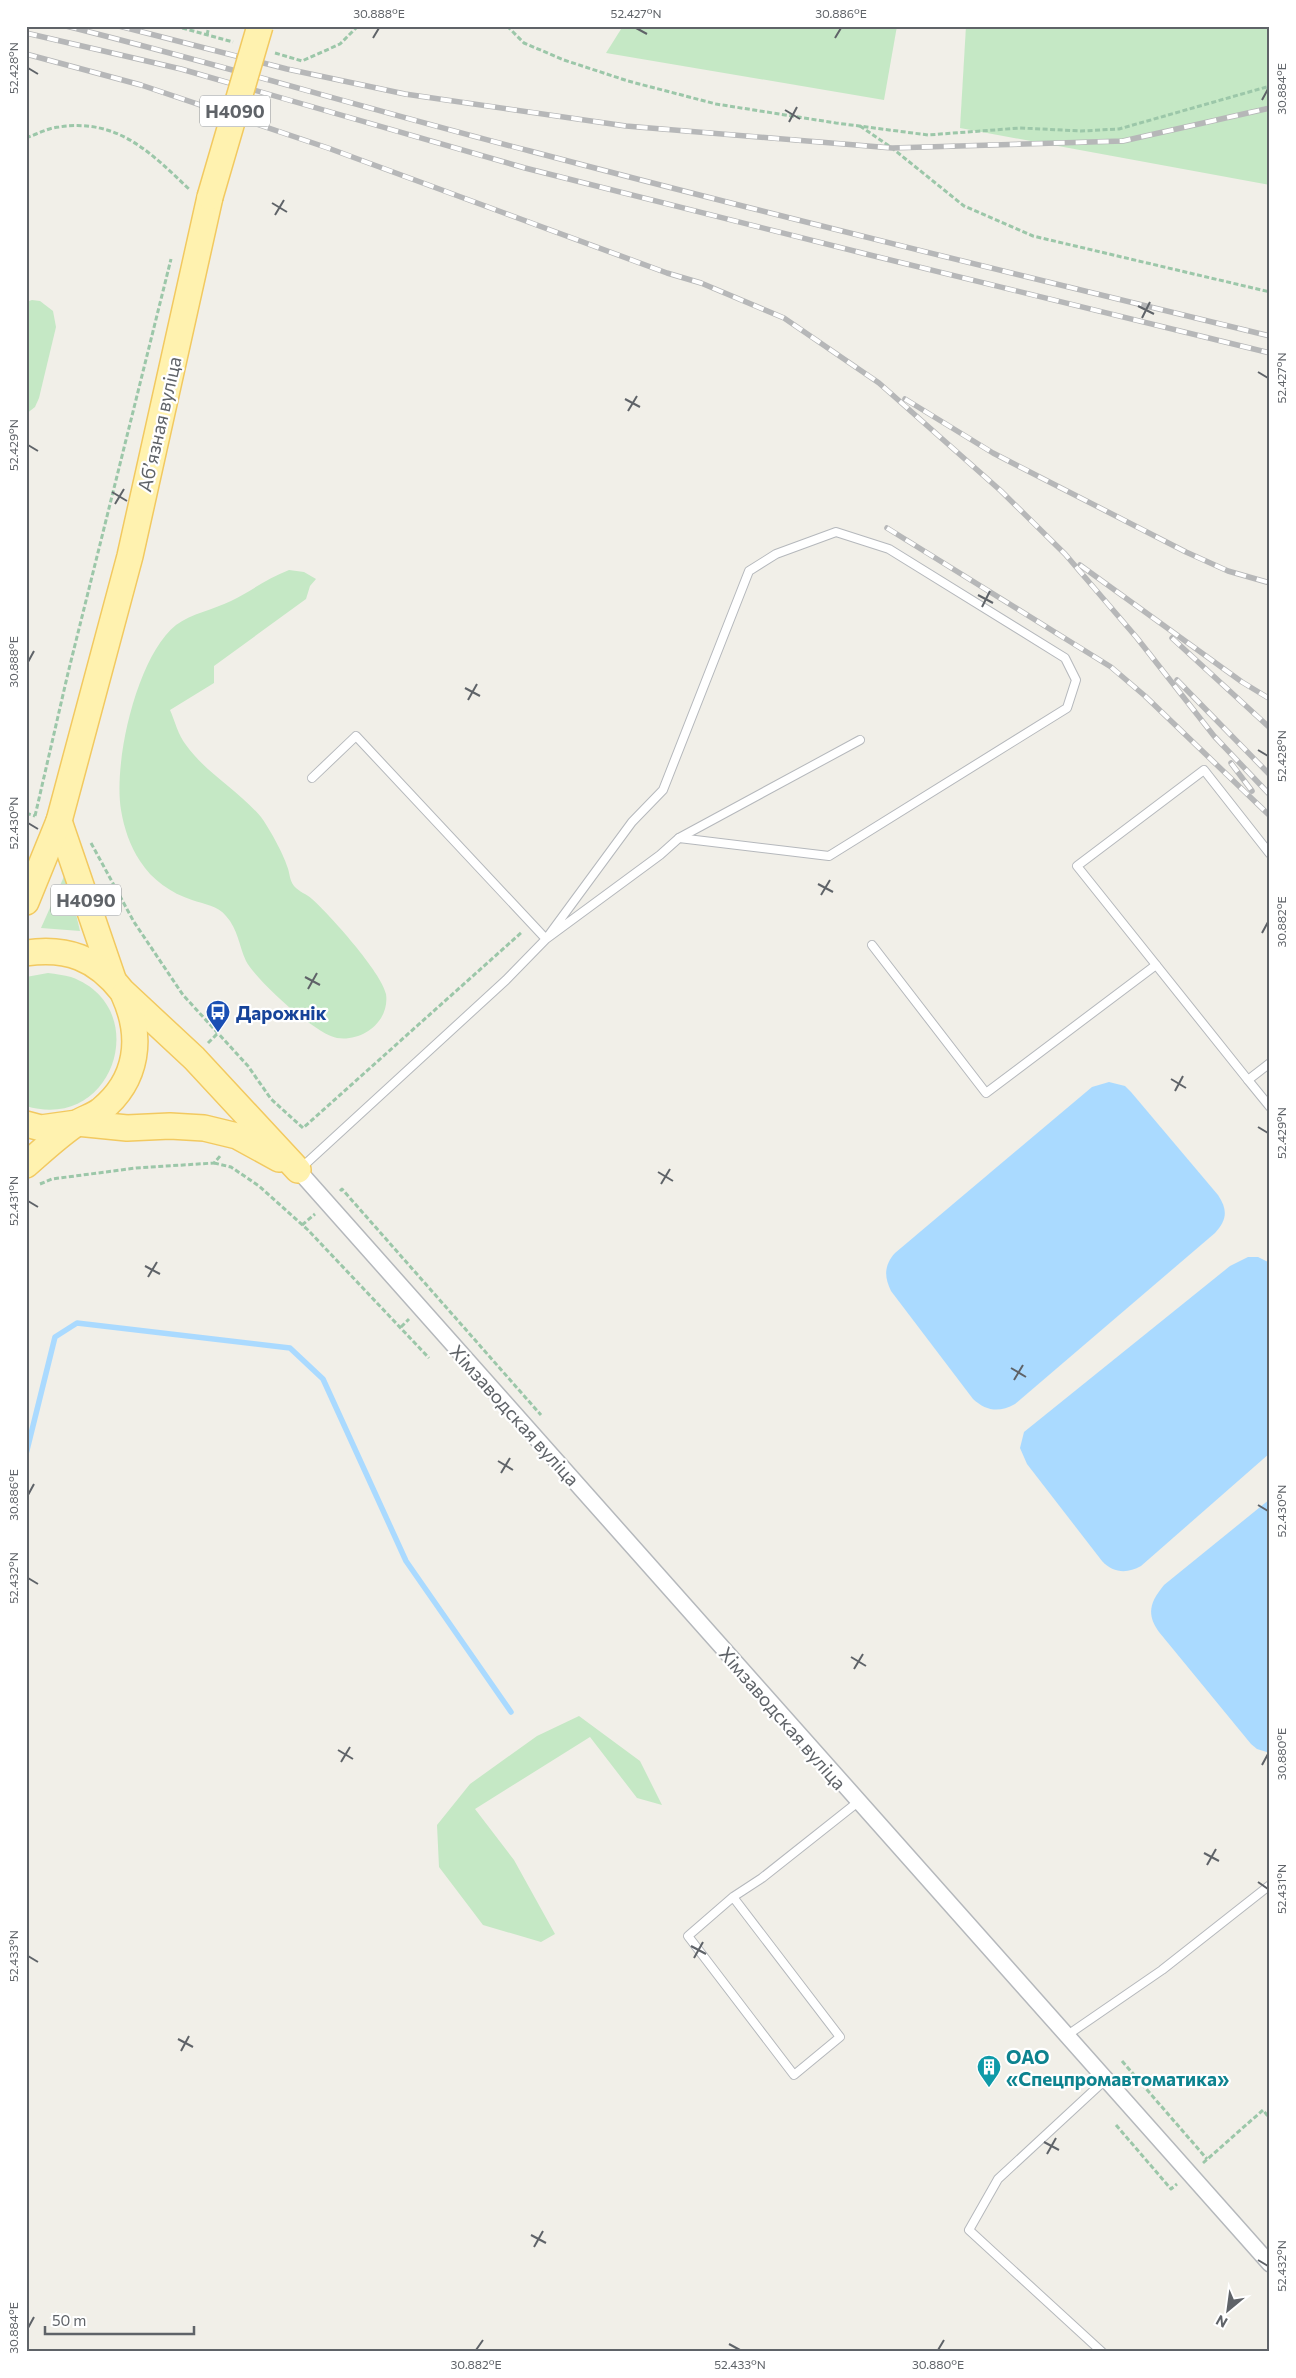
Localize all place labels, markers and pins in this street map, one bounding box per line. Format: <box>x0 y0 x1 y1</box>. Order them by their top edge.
bus stop icon: Дарожнік <box>205 999 231 1033</box>
place label: Дарожнік <box>236 1001 327 1024</box>
place label: ОАО «Спецпромавтоматика» <box>1006 2045 1229 2090</box>
building icon: ОАО «Спецпромавтоматика» <box>976 2054 1002 2088</box>

